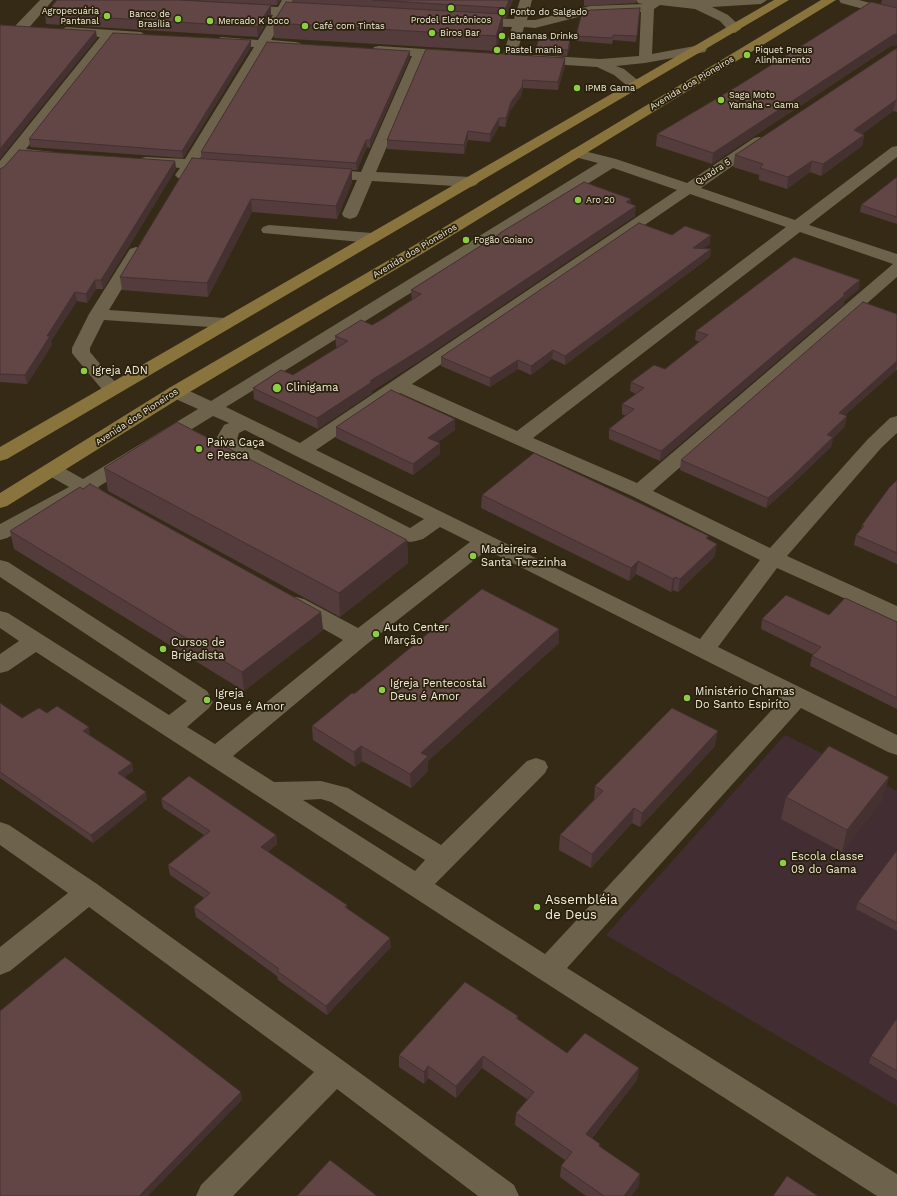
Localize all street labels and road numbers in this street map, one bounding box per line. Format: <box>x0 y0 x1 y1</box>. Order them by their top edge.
street label: Avenida dos Pioneiros <box>648 54 736 112</box>
street label: Quadra 5 <box>693 157 733 187</box>
street label: Avenida dos Pioneiros <box>371 222 459 280</box>
street label: Avenida dos Pioneiros <box>94 386 180 448</box>

